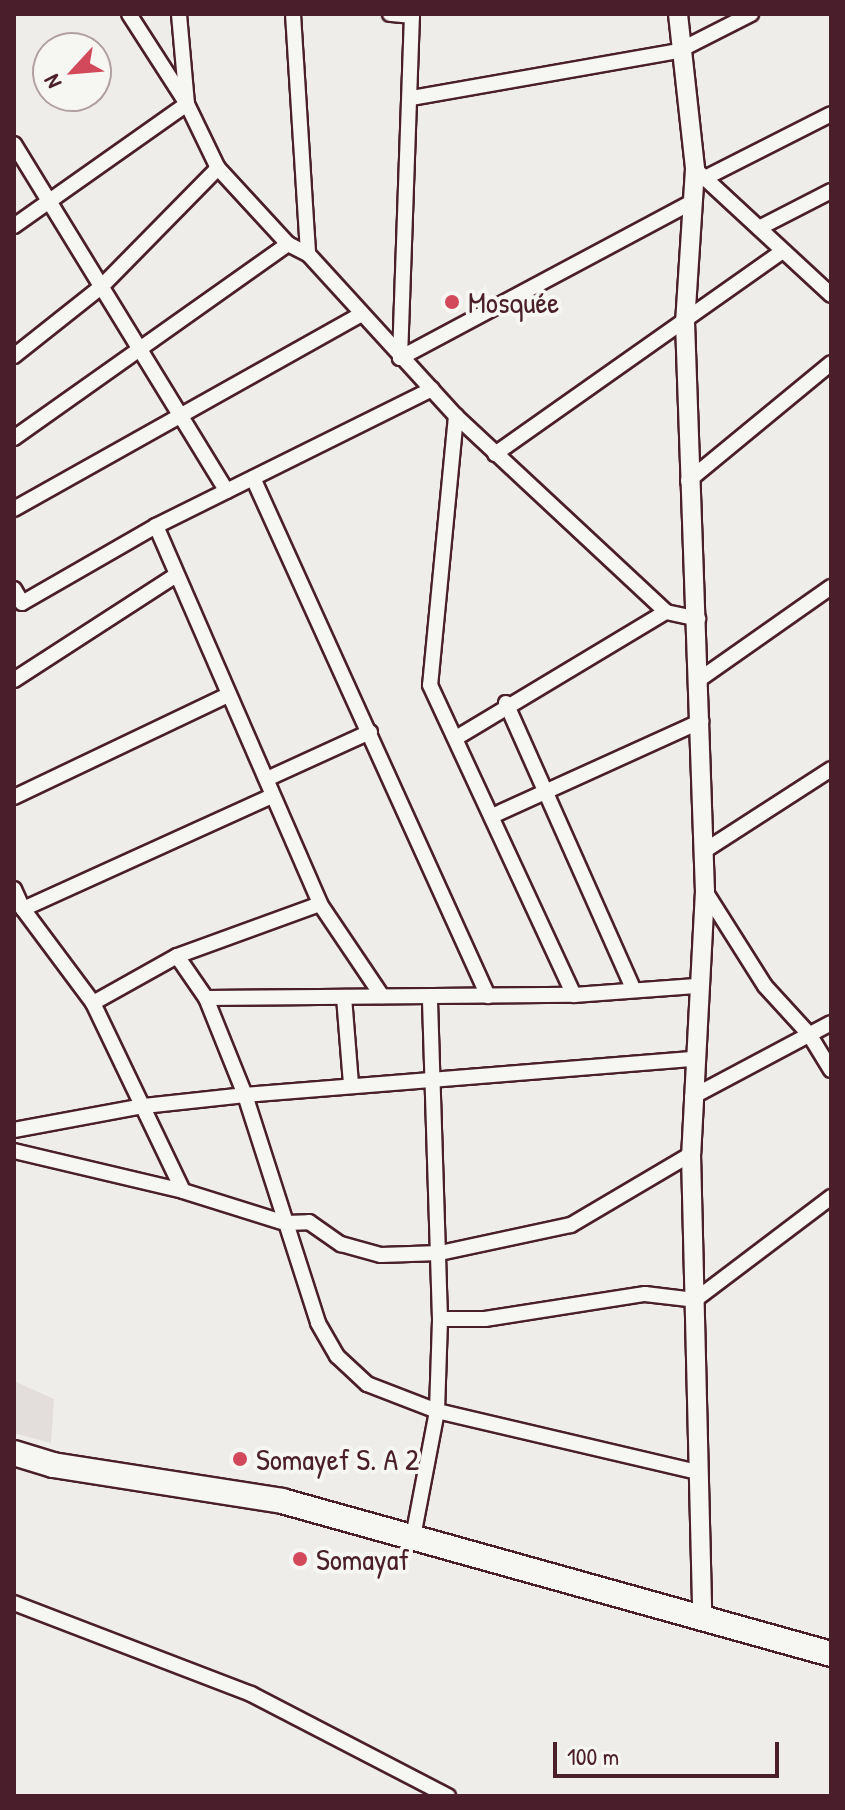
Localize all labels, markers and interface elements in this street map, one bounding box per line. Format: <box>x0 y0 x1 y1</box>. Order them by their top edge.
north arrow <box>32 32 112 112</box>
text: N <box>36 70 68 93</box>
place label: Mosquée <box>468 284 559 320</box>
marker: Mosquée <box>443 293 461 311</box>
place label: Somayef S. A 2 <box>256 1441 419 1477</box>
marker: Somayef S. A 2 <box>231 1450 249 1468</box>
place label: Somayaf <box>316 1541 409 1577</box>
marker: Somayaf <box>291 1550 309 1568</box>
scale bar <box>557 1726 783 1776</box>
text: 100 m <box>567 1740 619 1772</box>

